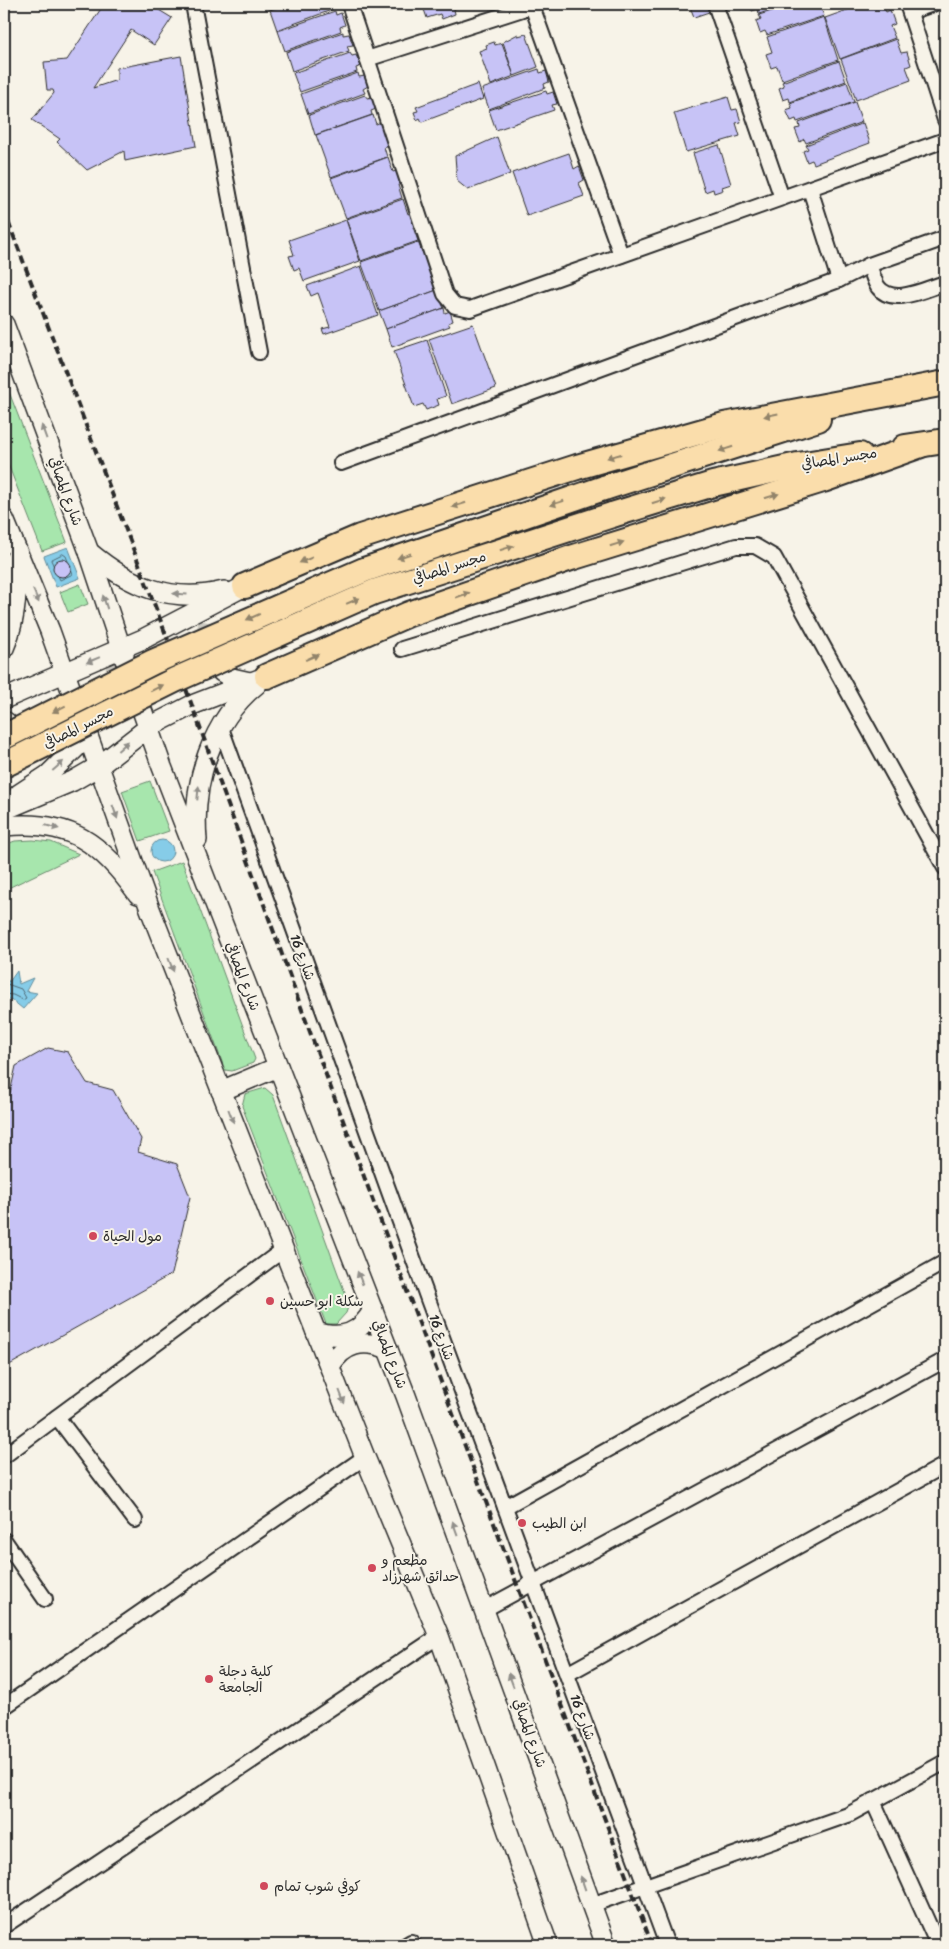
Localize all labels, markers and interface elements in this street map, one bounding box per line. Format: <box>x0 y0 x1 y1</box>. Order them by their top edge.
one-way arrow <box>764 411 779 419</box>
one-way arrow <box>40 425 47 440</box>
street label: مجسر المصافي <box>799 440 879 477</box>
one-way arrow <box>718 445 733 453</box>
street label: شارع المصافي <box>41 453 90 529</box>
one-way arrow <box>607 453 622 461</box>
one-way arrow <box>765 491 780 499</box>
one-way arrow <box>652 496 667 504</box>
one-way arrow <box>549 499 564 507</box>
one-way arrow <box>452 502 467 509</box>
one-way arrow <box>609 539 624 547</box>
street label: مجسر المصافي <box>409 544 489 591</box>
one-way arrow <box>499 544 514 551</box>
one-way arrow <box>396 553 411 560</box>
one-way arrow <box>299 556 314 564</box>
one-way arrow <box>32 589 40 603</box>
one-way arrow <box>171 590 187 598</box>
one-way arrow <box>455 591 470 598</box>
one-way arrow <box>100 594 108 609</box>
one-way arrow <box>346 596 360 604</box>
one-way arrow <box>246 614 260 622</box>
one-way arrow <box>305 652 319 660</box>
one-way arrow <box>86 656 100 664</box>
one-way arrow <box>150 684 164 692</box>
street label: مجسر المصافي <box>38 699 118 756</box>
one-way arrow <box>51 705 66 713</box>
one-way arrow <box>117 741 130 752</box>
one-way arrow <box>52 761 65 772</box>
one-way arrow <box>194 785 202 801</box>
one-way arrow <box>112 805 119 820</box>
one-way arrow <box>45 823 60 831</box>
street label: شارع 16 <box>283 930 322 984</box>
street label: شارع المصافي <box>218 938 267 1014</box>
one-way arrow <box>168 958 176 972</box>
one-way arrow <box>227 1109 235 1123</box>
place label: مول الحياة <box>103 1224 162 1249</box>
marker: مول الحياة <box>87 1230 99 1242</box>
one-way arrow <box>356 1270 364 1285</box>
place label: سكلة ابو حسين <box>280 1289 364 1314</box>
marker: سكلة ابو حسين <box>264 1295 276 1307</box>
street label: شارع 16 <box>422 1310 461 1364</box>
street label: شارع المصافي <box>365 1316 414 1392</box>
one-way arrow <box>339 1390 346 1405</box>
place label: ابن الطيب <box>532 1511 587 1536</box>
marker: ابن الطيب <box>516 1517 528 1529</box>
one-way arrow <box>451 1520 459 1535</box>
place label: مطعم و حدائق شهرزاد <box>381 1548 459 1589</box>
marker: مطعم و حدائق شهرزاد <box>366 1562 378 1574</box>
place label: كلية دجلة الجامعة <box>219 1659 273 1700</box>
marker: كلية دجلة الجامعة <box>203 1673 215 1685</box>
one-way arrow <box>507 1673 514 1688</box>
street label: شارع 16 <box>563 1690 602 1744</box>
street label: شارع المصافي <box>505 1695 554 1771</box>
place label: كوفي شوب تمام <box>274 1874 361 1899</box>
one-way arrow <box>579 1875 587 1890</box>
marker: كوفي شوب تمام <box>258 1880 270 1892</box>

